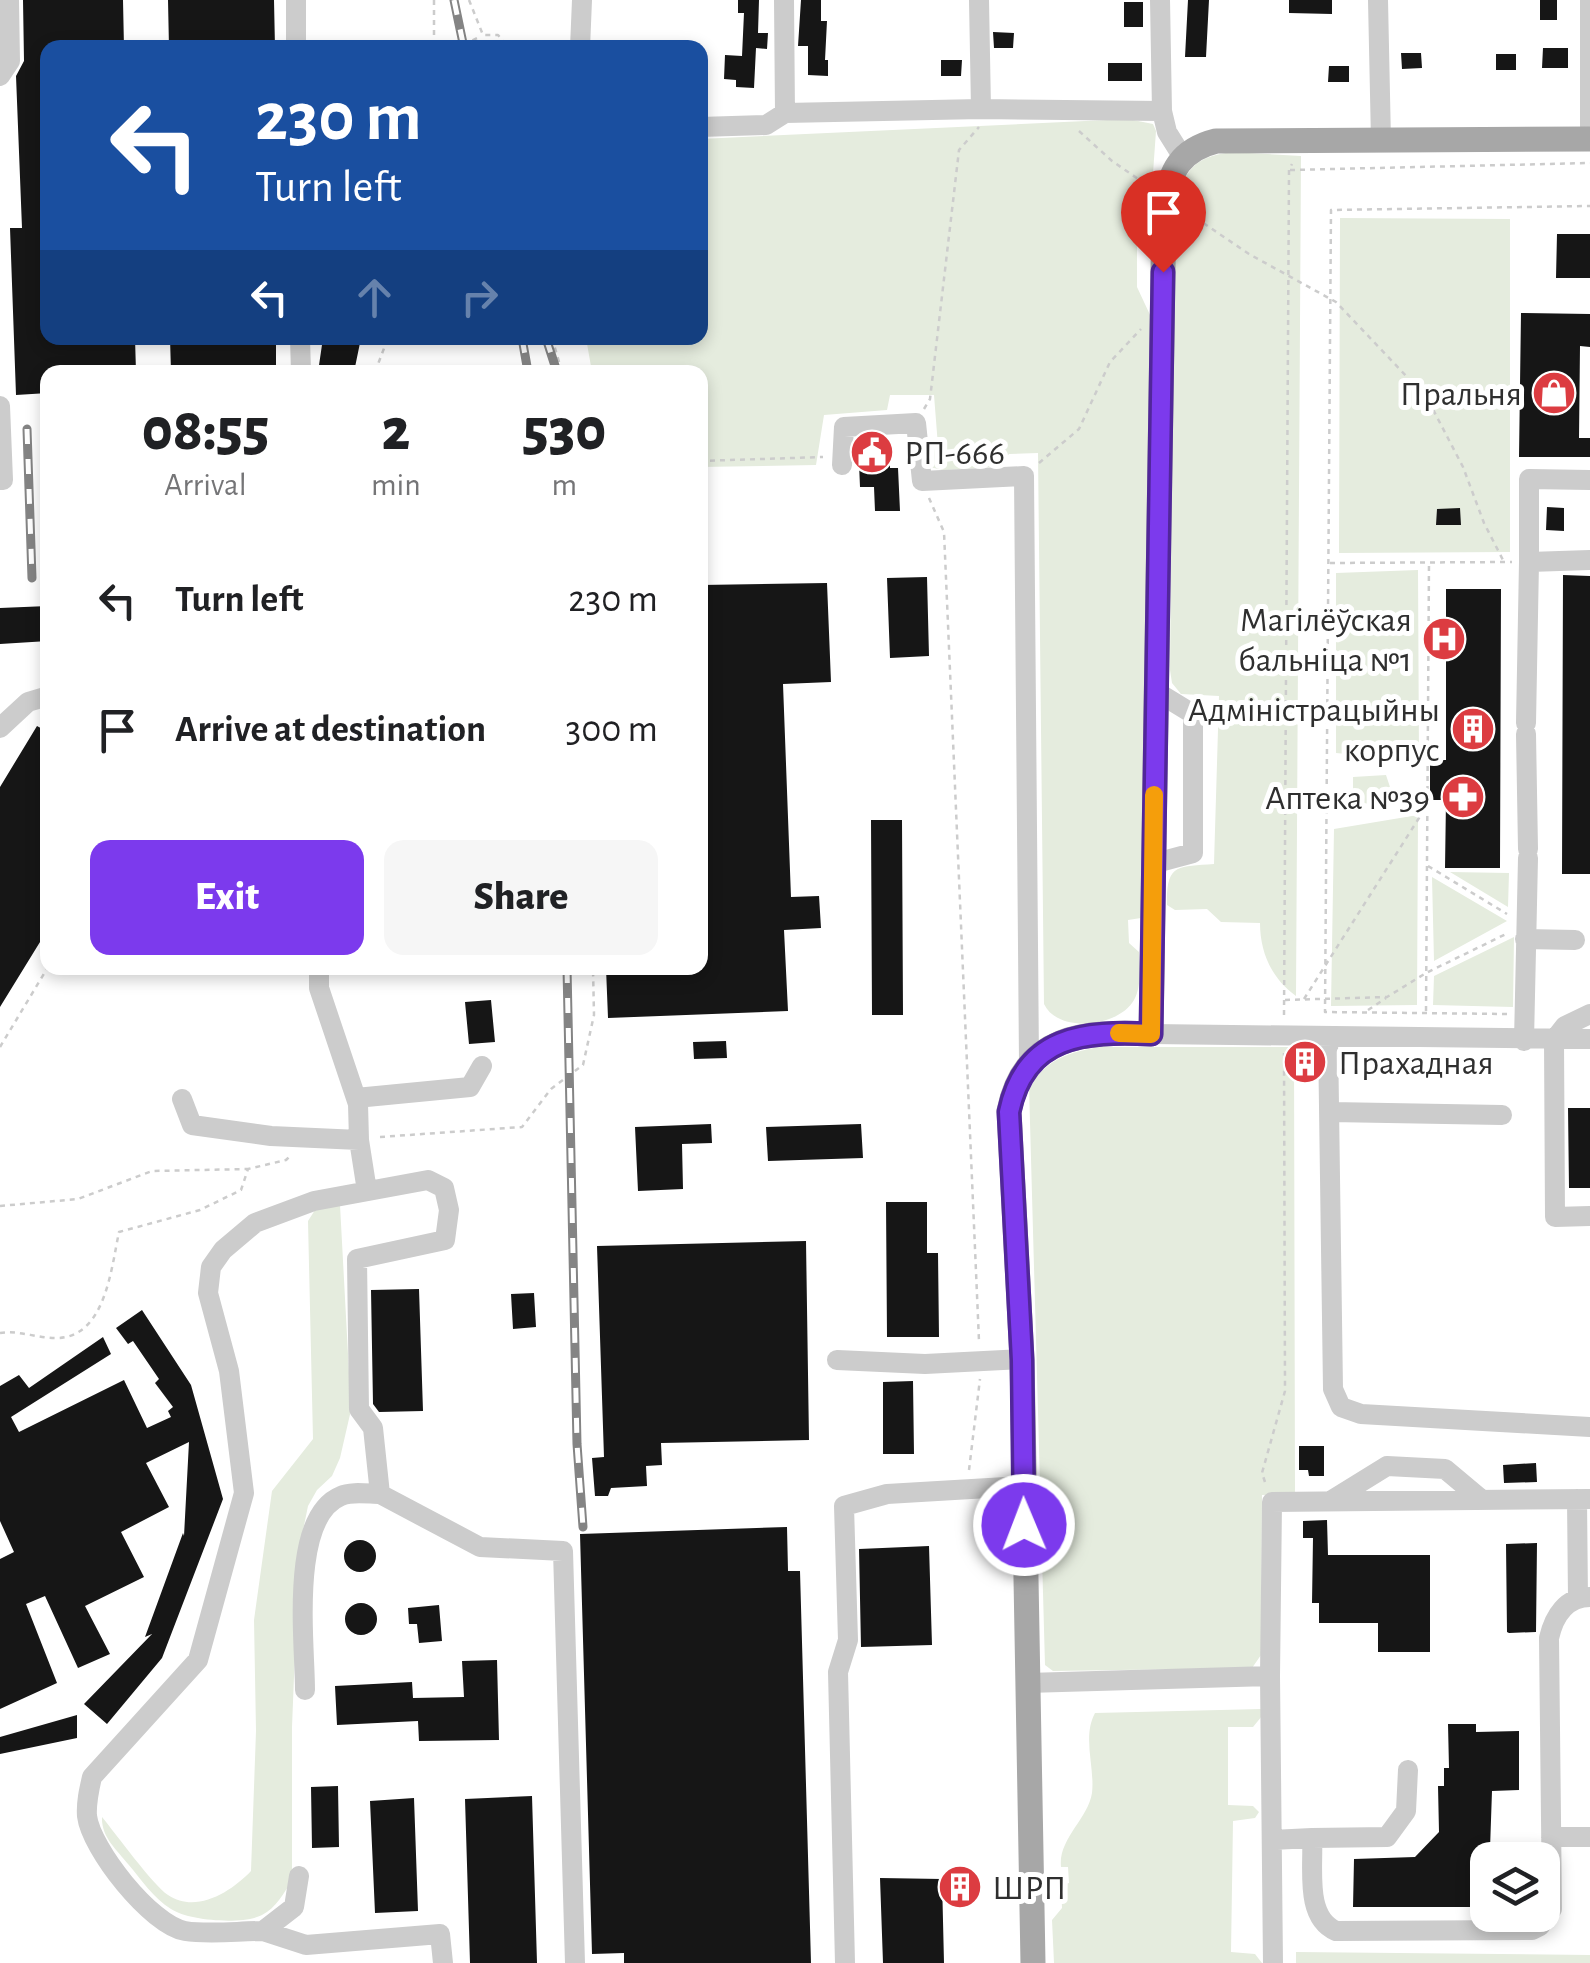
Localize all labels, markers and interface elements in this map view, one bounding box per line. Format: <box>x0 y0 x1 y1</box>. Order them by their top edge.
icon: left <box>90 80 220 210</box>
text: 230 m <box>255 83 422 153</box>
text: Turn left <box>255 165 402 210</box>
pin <box>1121 170 1206 273</box>
icon: arrive <box>1136 185 1191 240</box>
icon: left <box>242 270 297 325</box>
icon: ahead <box>347 270 402 325</box>
icon: right <box>452 270 507 325</box>
shop icon: Пральня <box>1531 370 1577 416</box>
place label: Пральня <box>1400 377 1522 412</box>
text: 08:55 <box>142 401 269 461</box>
text: 2 <box>381 401 410 461</box>
text: 530 <box>522 401 606 461</box>
public building icon: РП-666 <box>849 429 895 475</box>
place label: РП-666 <box>904 436 1005 471</box>
text: Arrival <box>164 469 247 501</box>
text: min <box>371 469 421 501</box>
text: m <box>552 469 577 501</box>
icon: left <box>90 573 145 628</box>
text: Turn left <box>175 581 303 619</box>
text: 230 m <box>568 581 658 619</box>
place label: Магілёўская бальніца №1 <box>1238 603 1412 678</box>
hospital icon: Магілёўская бальніца №1 <box>1421 616 1467 662</box>
place label: Адміністрацыйны корпус <box>1188 693 1440 768</box>
icon: arrive <box>90 703 145 758</box>
building icon: Адміністрацыйны корпус <box>1450 706 1496 752</box>
text: Arrive at destination <box>175 711 486 749</box>
text: 300 m <box>566 711 658 749</box>
pharmacy icon: Аптека №39 <box>1440 774 1486 820</box>
place label: Аптека №39 <box>1265 781 1430 816</box>
button: Exit <box>90 840 364 955</box>
button: Share <box>384 840 658 955</box>
building icon: Прахадная <box>1282 1039 1328 1085</box>
place label: Прахадная <box>1338 1046 1494 1081</box>
position arrow <box>972 1473 1076 1577</box>
map controls <box>1470 1842 1560 1932</box>
button: layers <box>1470 1842 1560 1932</box>
building icon: ШРП <box>937 1864 983 1910</box>
place label: ШРП <box>992 1871 1066 1906</box>

